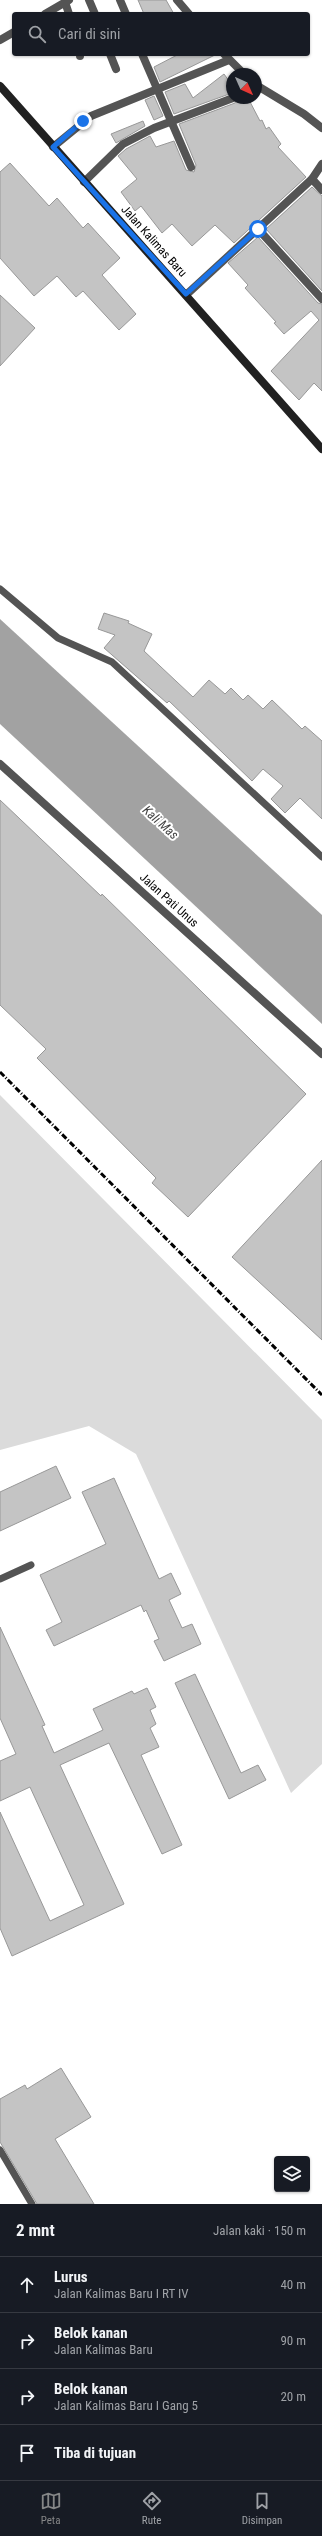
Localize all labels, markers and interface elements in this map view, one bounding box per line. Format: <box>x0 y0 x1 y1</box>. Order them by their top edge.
search box <box>12 12 310 56</box>
icon: search <box>26 23 48 45</box>
text: Cari di sini <box>58 25 120 43</box>
north arrow <box>226 68 262 104</box>
route end <box>74 112 92 130</box>
street label: Jalan Kalimas Baru <box>118 202 190 280</box>
route start <box>249 220 267 238</box>
water label: Kali Mas <box>140 802 182 842</box>
street label: Jalan Pati Unus <box>137 870 201 930</box>
map controls <box>274 2156 310 2192</box>
button: layers <box>274 2156 310 2192</box>
text: 2 mnt <box>16 2220 55 2240</box>
text: Jalan kaki · 150 m <box>213 2223 306 2238</box>
text: Lurus <box>54 2268 88 2286</box>
icon: ahead <box>16 2274 38 2296</box>
text: 40 m <box>280 2277 306 2292</box>
text: Jalan Kalimas Baru I RT IV <box>54 2286 188 2301</box>
text: Belok kanan <box>54 2324 128 2342</box>
icon: right <box>16 2330 38 2352</box>
text: 90 m <box>280 2333 306 2348</box>
text: Jalan Kalimas Baru <box>54 2342 153 2357</box>
text: Belok kanan <box>54 2380 128 2398</box>
icon: right <box>16 2386 38 2408</box>
text: 20 m <box>280 2389 306 2404</box>
text: Jalan Kalimas Baru I Gang 5 <box>54 2398 198 2413</box>
icon: arrive <box>16 2442 38 2464</box>
text: Tiba di tujuan <box>54 2444 136 2462</box>
tab: Peta <box>40 2490 62 2527</box>
tab: Rute <box>141 2490 163 2527</box>
tab: Disimpan <box>242 2490 282 2527</box>

